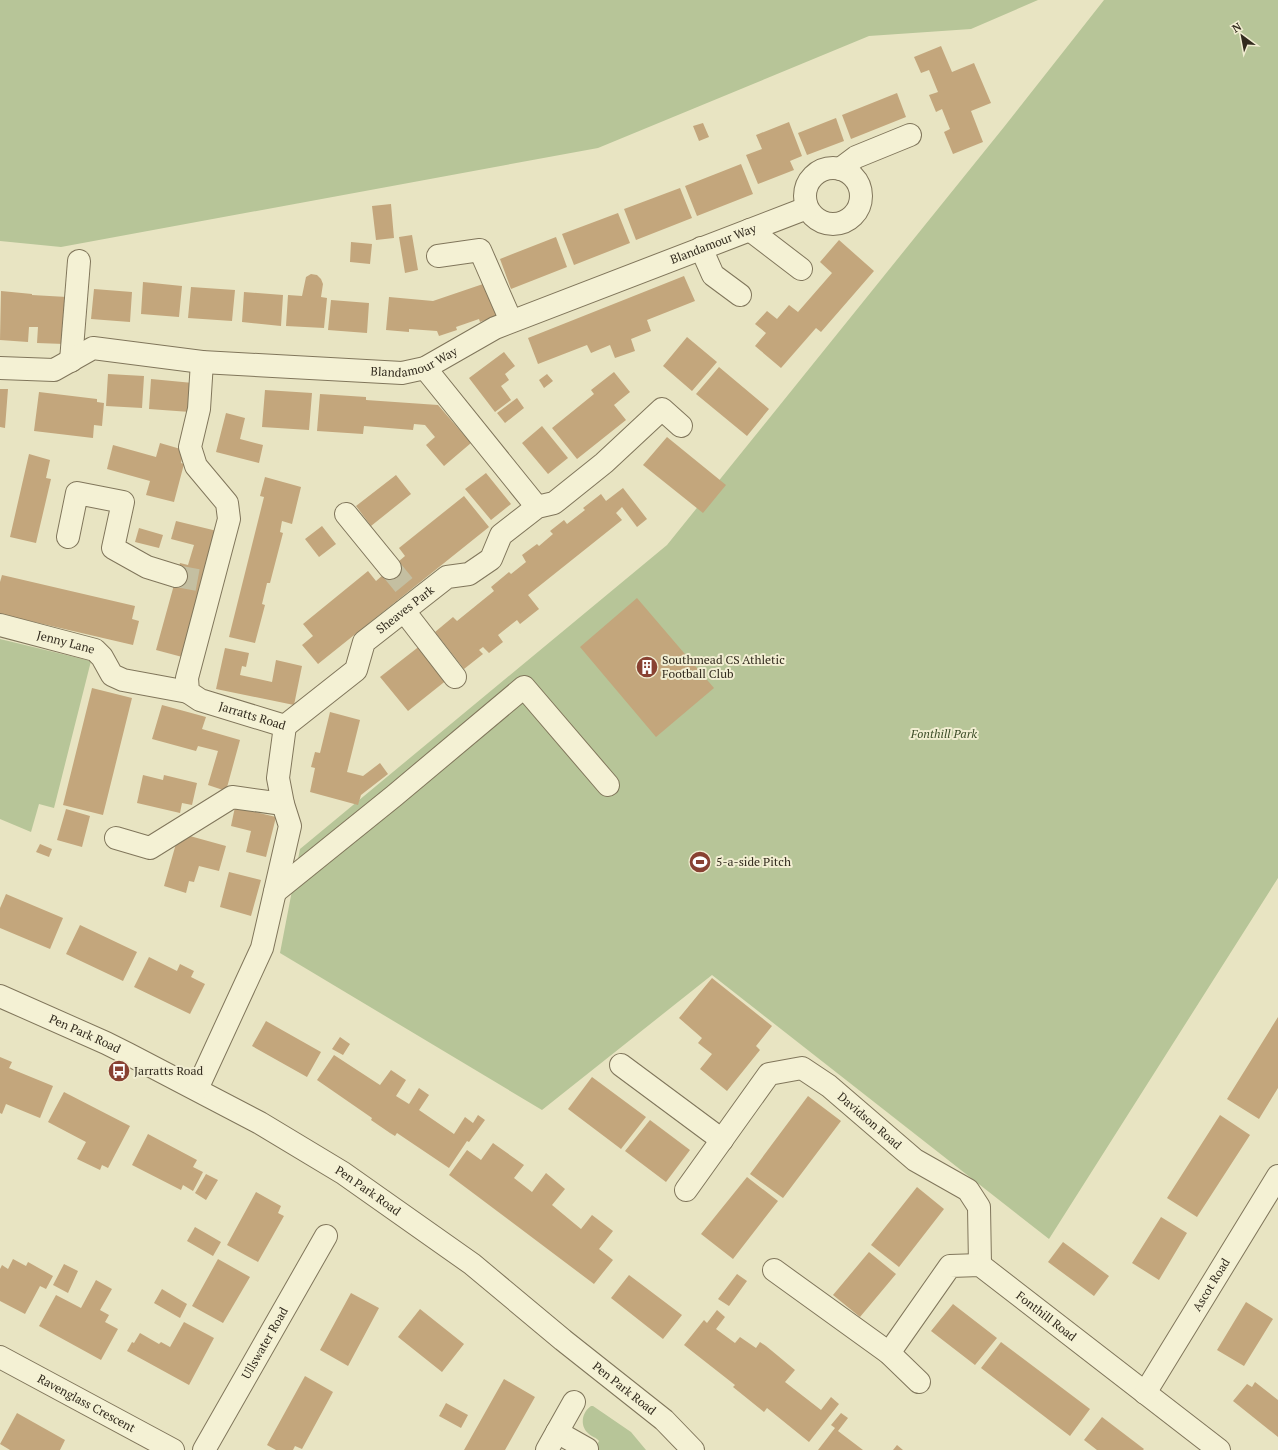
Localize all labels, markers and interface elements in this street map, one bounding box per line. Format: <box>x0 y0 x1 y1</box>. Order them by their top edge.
north arrow <box>1222 16 1262 56</box>
text: N <box>1229 19 1245 36</box>
street label: Blandamour Way <box>668 220 759 267</box>
street label: Blandamour Way <box>370 343 460 380</box>
street label: Sheaves Park <box>373 581 438 637</box>
street label: Jenny Lane <box>35 627 96 657</box>
place label: Southmead CS Athletic Football Club <box>662 652 785 681</box>
building icon: Southmead CS Athletic Football Club <box>634 654 660 680</box>
street label: Jarratts Road <box>217 698 288 733</box>
park label: Fonthill Park <box>910 726 977 741</box>
sports icon: 5-a-side Pitch <box>687 849 713 875</box>
place label: 5-a-side Pitch <box>716 854 791 869</box>
street label: Pen Park Road <box>47 1011 124 1056</box>
bus stop icon: Jarratts Road <box>106 1058 132 1084</box>
place label: Jarratts Road <box>134 1063 204 1078</box>
street label: Davidson Road <box>835 1089 905 1152</box>
street label: Pen Park Road <box>333 1162 404 1219</box>
street label: Ascot Road <box>1189 1255 1233 1314</box>
street label: Fonthill Road <box>1013 1288 1080 1344</box>
street label: Ullswater Road <box>238 1304 291 1381</box>
street label: Pen Park Road <box>590 1358 660 1418</box>
street label: Ravenglass Crescent <box>35 1371 138 1436</box>

